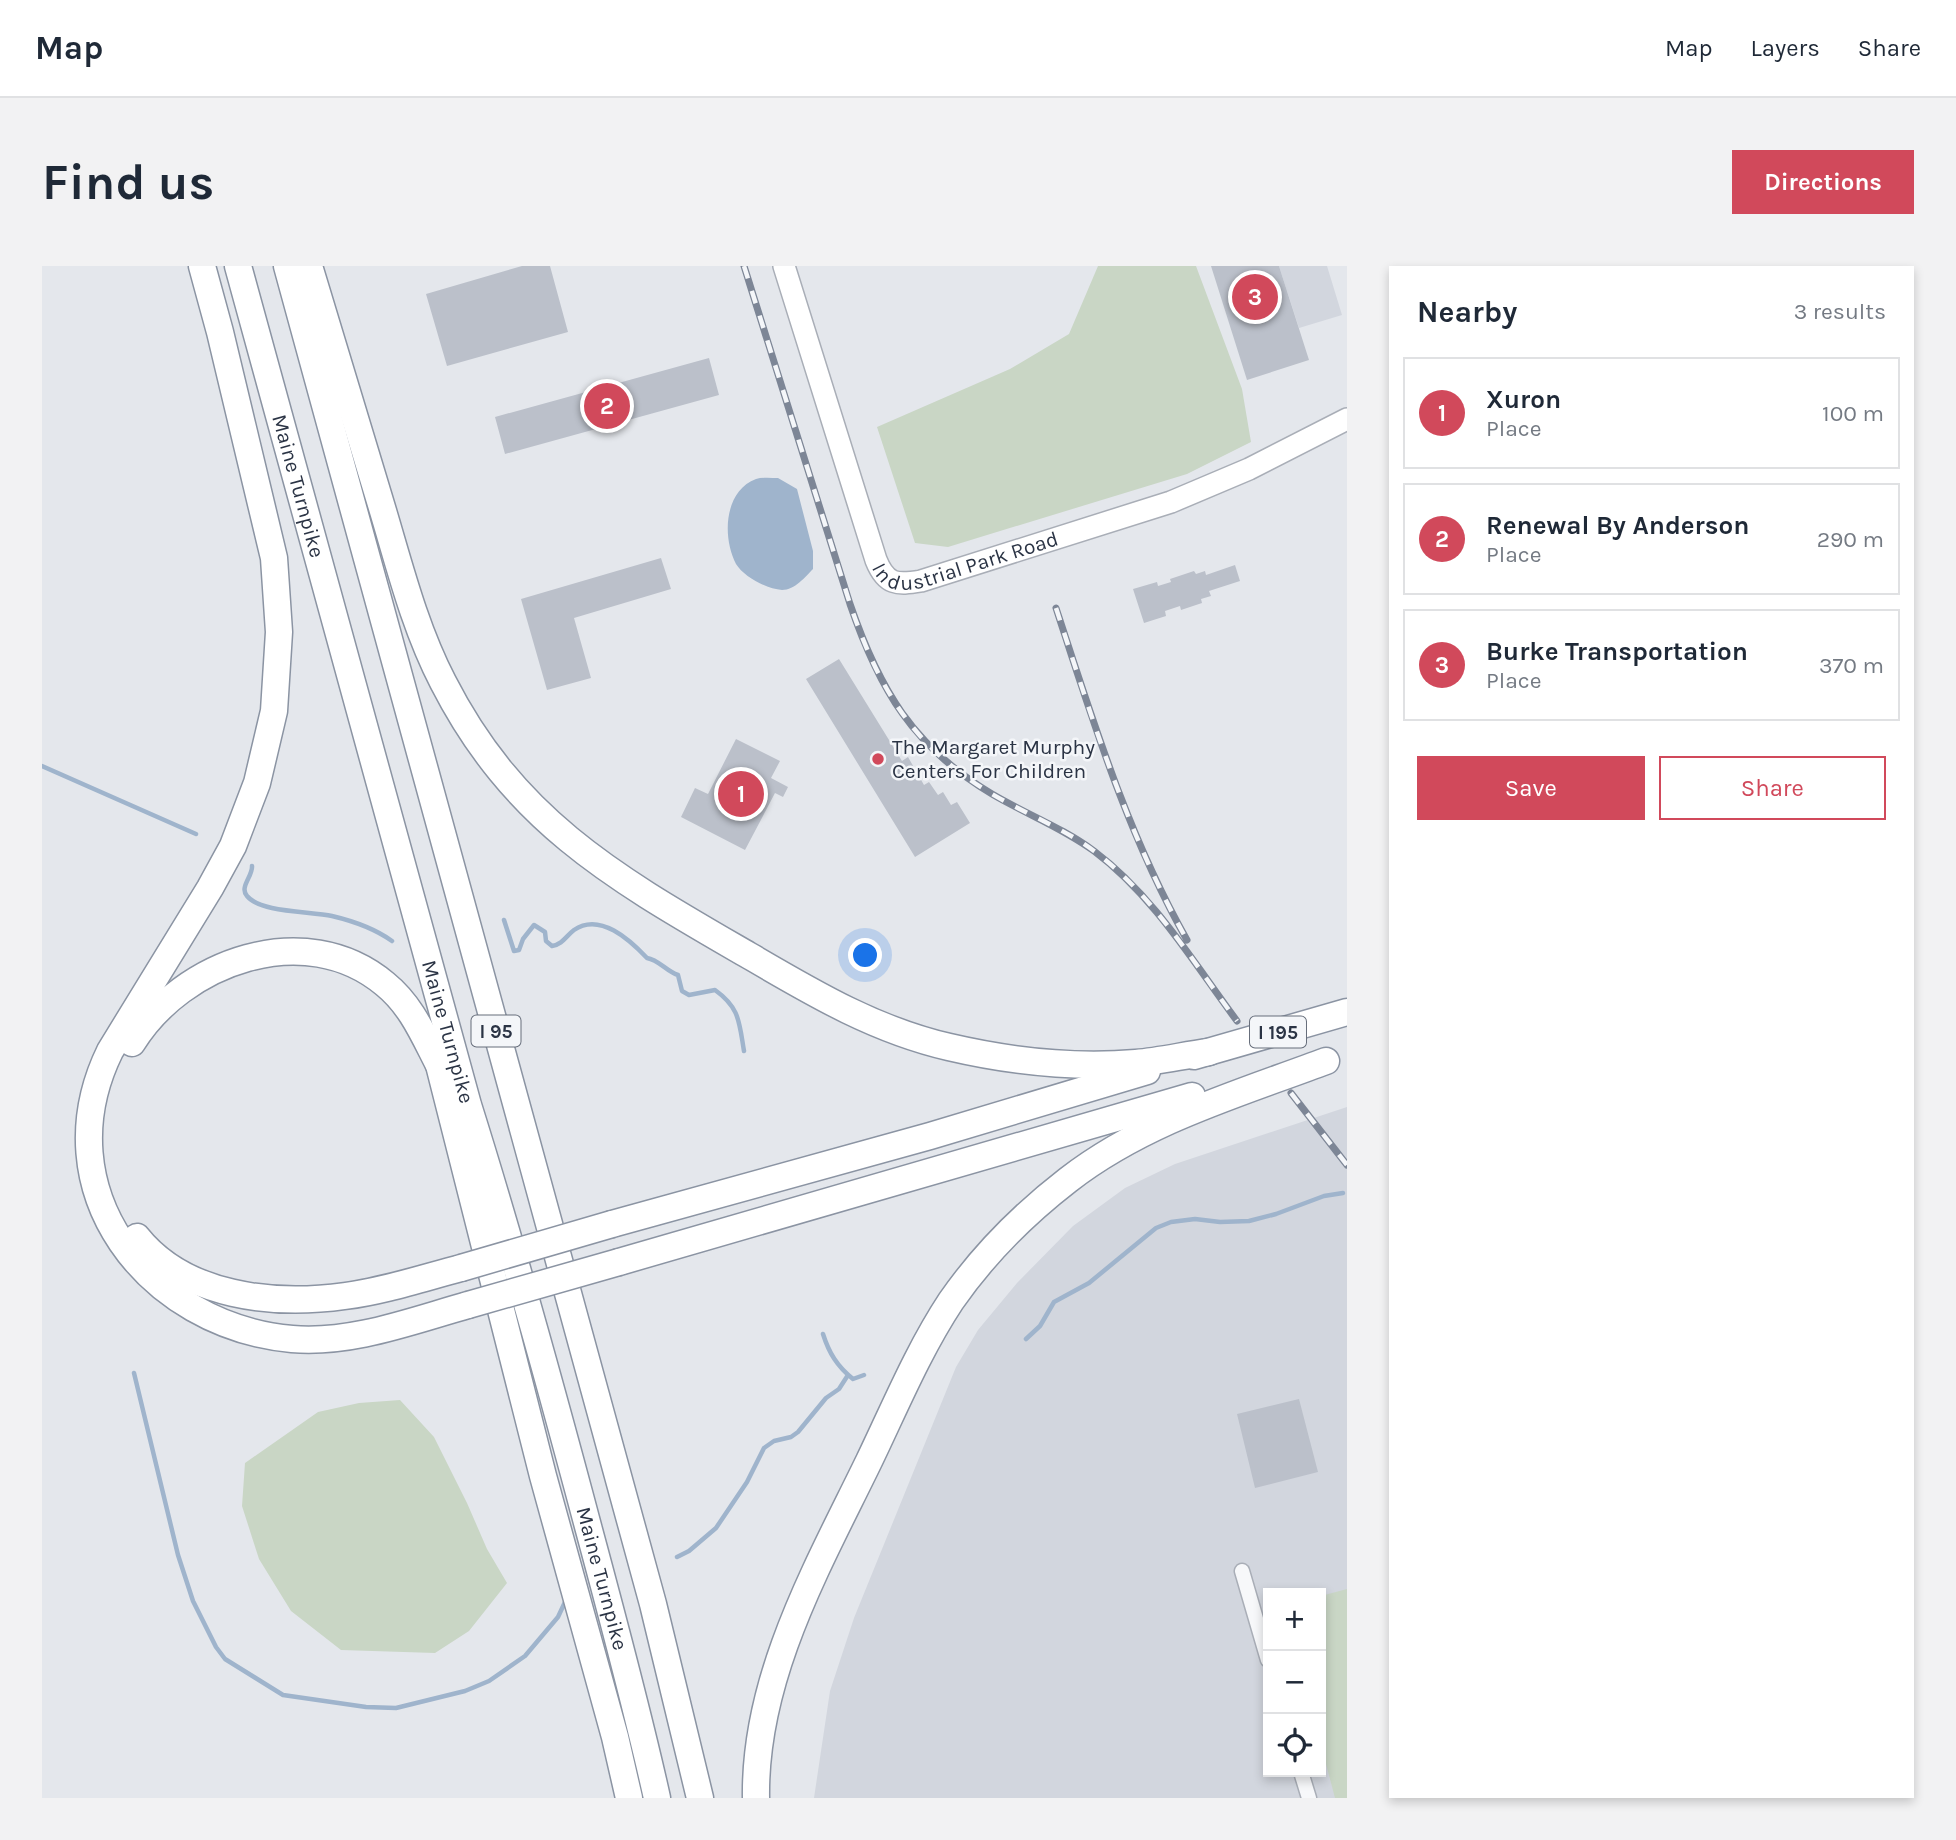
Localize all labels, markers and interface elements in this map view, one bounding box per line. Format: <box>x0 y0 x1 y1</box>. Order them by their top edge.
text: Map <box>35 29 103 67</box>
text: Map <box>1665 34 1713 62</box>
text: Layers <box>1751 34 1820 62</box>
text: Share <box>1858 34 1921 62</box>
button: Directions <box>1732 150 1914 214</box>
text: Find us <box>42 154 214 211</box>
pin: 3 <box>1232 271 1278 323</box>
text: Nearby <box>1417 294 1517 330</box>
text: 3 results <box>1794 298 1886 325</box>
pin: 2 <box>584 380 630 432</box>
text: Xuron <box>1486 384 1561 415</box>
text: 1 <box>1438 400 1446 427</box>
text: 100 m <box>1822 400 1884 427</box>
street label: Maine Turnpike <box>267 412 329 560</box>
text: Place <box>1486 415 1542 442</box>
text: Renewal By Anderson <box>1486 510 1749 541</box>
street label: Industrial Park Road <box>867 526 1061 595</box>
text: 2 <box>1435 526 1449 553</box>
text: 290 m <box>1817 526 1884 553</box>
text: Place <box>1486 541 1542 568</box>
text: Burke Transportation <box>1486 636 1748 667</box>
text: 3 <box>1435 652 1449 679</box>
text: 370 m <box>1819 652 1884 679</box>
text: Place <box>1486 667 1542 694</box>
place label: The Margaret Murphy Centers For Children <box>892 735 1095 783</box>
marker: The Margaret Murphy Centers For Children <box>870 751 886 767</box>
button: Save <box>1417 756 1645 820</box>
button: Share <box>1659 756 1886 820</box>
pin: 1 <box>718 768 764 820</box>
your location <box>848 938 882 972</box>
street label: Maine Turnpike <box>417 958 479 1106</box>
road number: I 95 <box>472 1016 520 1046</box>
road number: I 195 <box>1250 1016 1306 1048</box>
street label: Maine Turnpike <box>571 1504 632 1653</box>
map controls <box>1263 1588 1326 1777</box>
button: + <box>1263 1588 1326 1651</box>
button: − <box>1263 1651 1326 1714</box>
button: locate <box>1263 1714 1326 1777</box>

